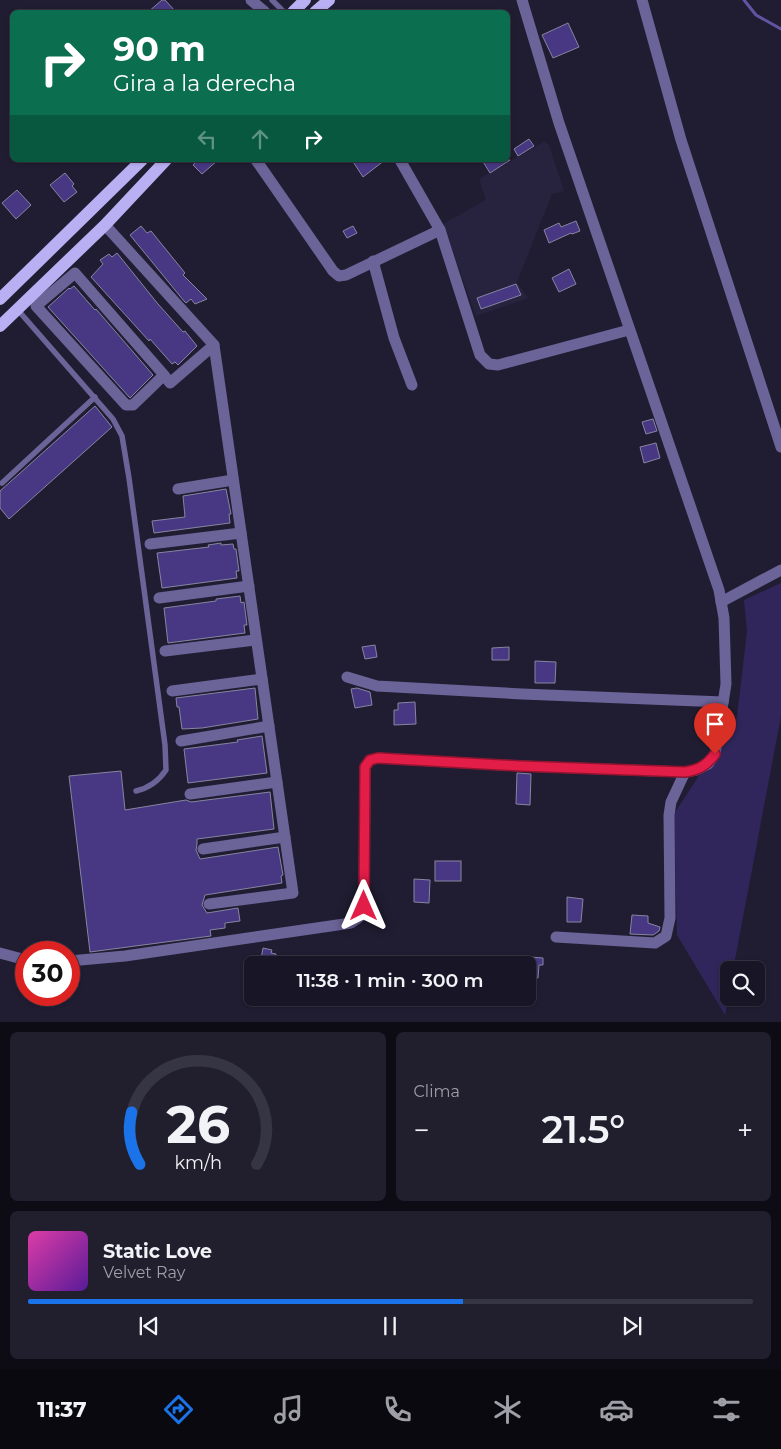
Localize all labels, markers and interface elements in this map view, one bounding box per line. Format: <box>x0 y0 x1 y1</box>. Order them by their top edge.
text: 90 m <box>113 27 206 70</box>
icon: right <box>30 30 95 95</box>
text: Gira a la derecha <box>113 70 296 97</box>
icon: left <box>193 125 221 153</box>
icon: ahead <box>246 125 274 153</box>
icon: right <box>299 125 327 153</box>
pin <box>694 703 736 754</box>
icon: arrive <box>701 710 729 738</box>
position arrow <box>337 879 389 931</box>
speed limit sign: 30 <box>15 941 80 1006</box>
map controls <box>720 961 765 1006</box>
button: search <box>720 961 765 1006</box>
text: 11:38 · 1 min · 300 m <box>296 969 484 992</box>
text: Clima <box>414 1082 460 1101</box>
text: 26 <box>166 1093 230 1156</box>
text: 21.5° <box>541 1106 625 1153</box>
text: − <box>414 1113 430 1147</box>
text: + <box>737 1113 753 1147</box>
text: km/h <box>174 1152 222 1173</box>
text: Static Love <box>103 1240 212 1263</box>
text: Velvet Ray <box>103 1263 185 1282</box>
icon: previous <box>135 1312 163 1340</box>
icon: pause <box>376 1312 404 1340</box>
icon: next <box>618 1312 646 1340</box>
icon: directions <box>161 1392 196 1427</box>
icon: music <box>271 1392 306 1427</box>
icon: phone <box>380 1392 415 1427</box>
icon: climate <box>490 1392 525 1427</box>
icon: car <box>599 1392 634 1427</box>
icon: filters <box>709 1392 744 1427</box>
text: 11:37 <box>37 1396 87 1423</box>

